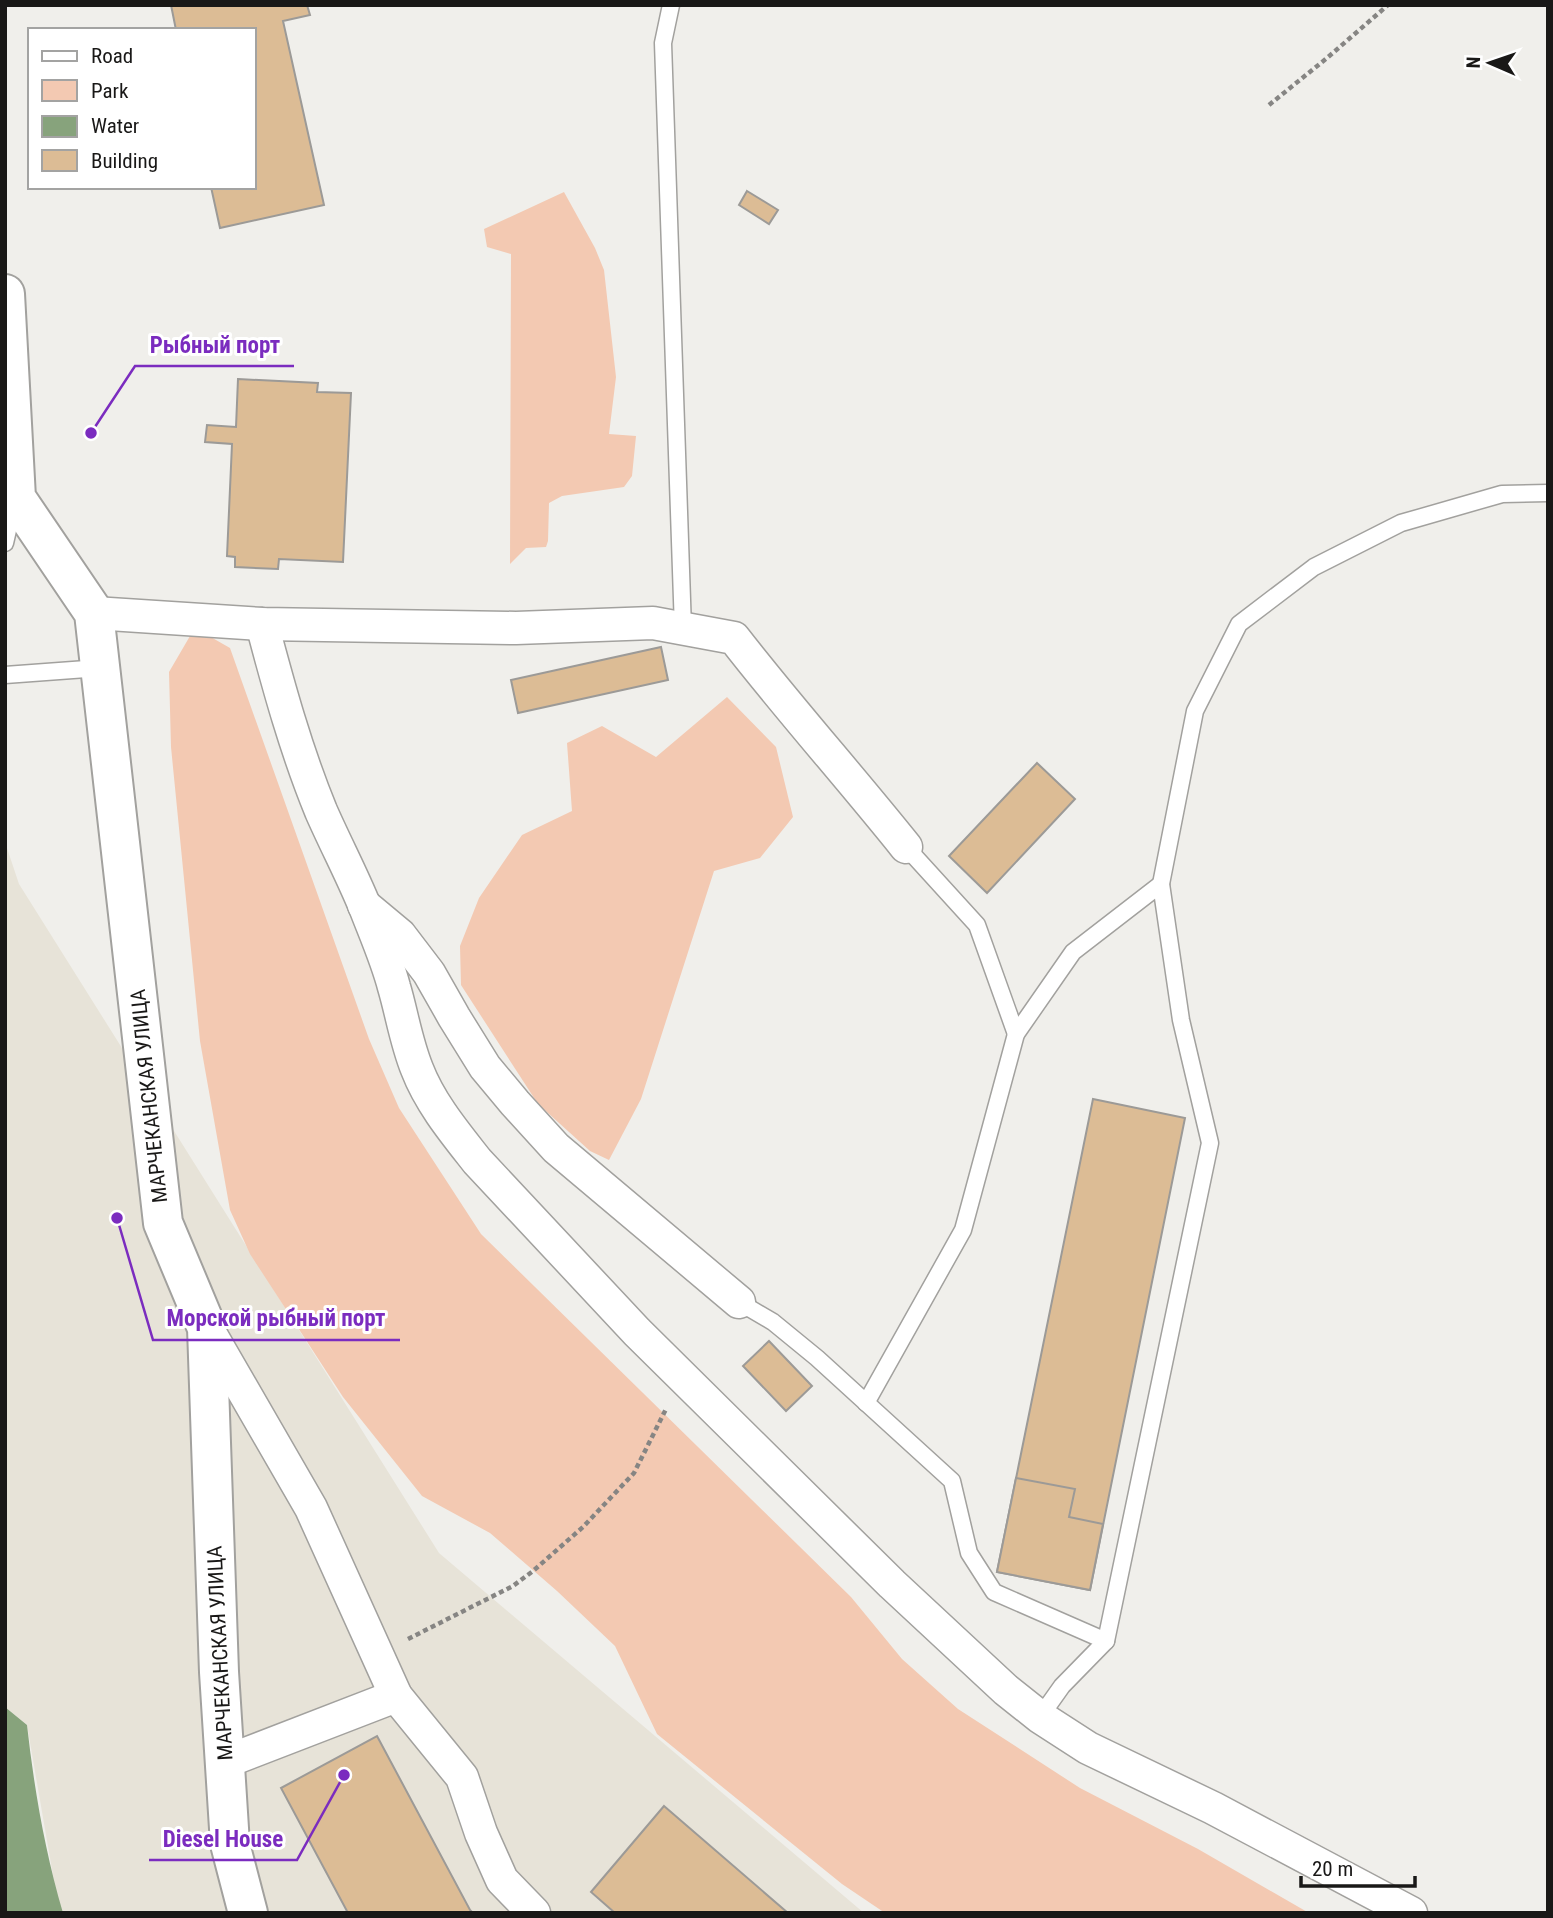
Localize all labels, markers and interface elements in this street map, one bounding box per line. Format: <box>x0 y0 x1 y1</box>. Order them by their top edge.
legend <box>28 28 256 189</box>
north arrow <box>1455 28 1525 98</box>
text: Road <box>91 44 133 68</box>
text: N <box>1462 56 1485 69</box>
text: Park <box>91 79 129 103</box>
text: Water <box>91 114 139 138</box>
text: Building <box>91 149 158 173</box>
callout: Рыбный порт <box>135 322 294 366</box>
text: Рыбный порт <box>150 332 280 359</box>
street label: МАРЧЕКАНСКАЯ УЛИЦА <box>126 988 172 1204</box>
callout: Морской рыбный порт <box>153 1296 400 1340</box>
text: Морской рыбный порт <box>167 1305 386 1332</box>
street label: МАРЧЕКАНСКАЯ УЛИЦА <box>202 1545 238 1761</box>
callout: Diesel House <box>149 1816 297 1860</box>
text: Diesel House <box>163 1826 283 1853</box>
scale bar <box>1301 1844 1415 1888</box>
text: 20 m <box>1312 1857 1353 1881</box>

